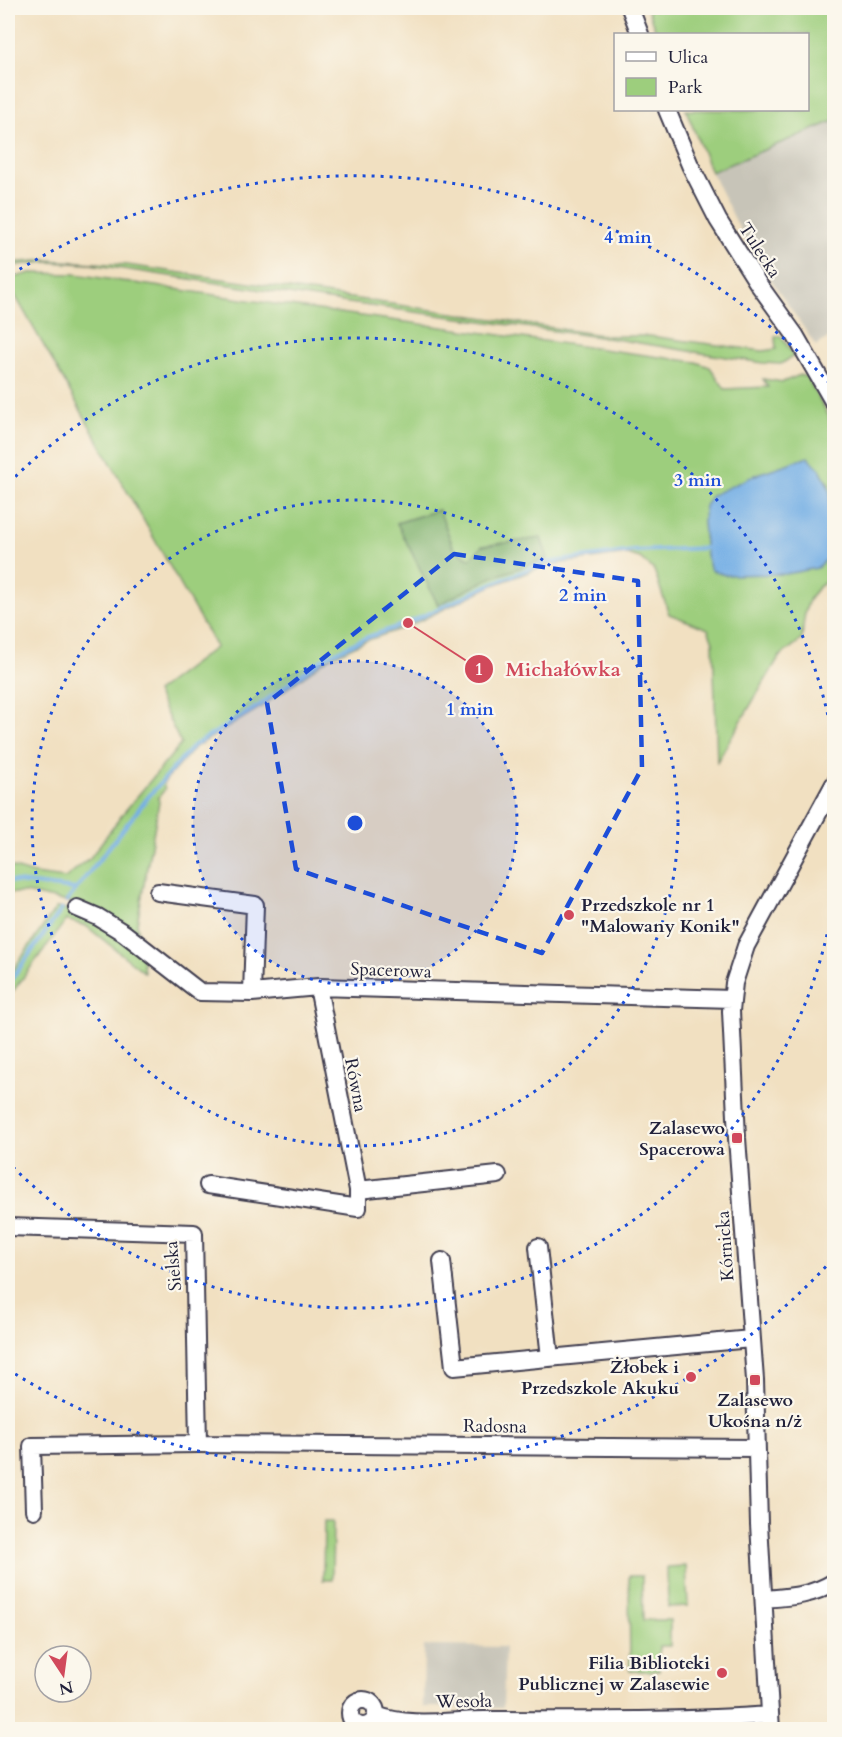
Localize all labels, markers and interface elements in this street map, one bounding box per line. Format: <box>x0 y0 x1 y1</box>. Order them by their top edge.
legend <box>614 33 809 111</box>
text: Ulica <box>668 45 709 70</box>
text: Park <box>668 75 703 100</box>
street label: Tulecka <box>732 218 787 283</box>
text: 4 min <box>604 225 652 250</box>
text: 3 min <box>674 468 722 493</box>
text: 2 min <box>559 583 607 608</box>
callout: Michałówka <box>464 650 633 688</box>
text: Michałówka <box>505 656 621 683</box>
text: 1 <box>474 657 484 682</box>
text: 1 min <box>446 697 494 722</box>
centre of rings <box>345 813 365 833</box>
place label: Przedszkole nr 1 "Malowany Konik" <box>581 893 740 939</box>
marker: Przedszkole nr 1 "Malowany Konik" <box>562 908 576 922</box>
street label: Spacerowa <box>350 957 432 984</box>
street label: Równa <box>338 1056 373 1115</box>
place label: Zalasewo Spacerowa <box>639 1116 725 1162</box>
marker: Zalasewo Spacerowa <box>730 1131 744 1145</box>
street label: Kórnicka <box>711 1210 740 1282</box>
street label: Sielska <box>159 1240 188 1292</box>
place label: Żłobek i Przedszkole Akuku <box>521 1355 679 1401</box>
marker: Żłobek i Przedszkole Akuku <box>684 1370 698 1384</box>
marker: Zalasewo Ukośna n/ż <box>748 1373 762 1387</box>
place label: Zalasewo Ukośna n/ż <box>708 1388 802 1434</box>
street label: Radosna <box>463 1413 527 1440</box>
north arrow <box>33 1644 93 1704</box>
place label: Filia Biblioteki Publicznej w Zalasewie <box>518 1651 710 1697</box>
marker: Filia Biblioteki Publicznej w Zalasewie <box>715 1666 729 1680</box>
text: N <box>57 1675 75 1700</box>
street label: Wesoła <box>434 1689 493 1715</box>

